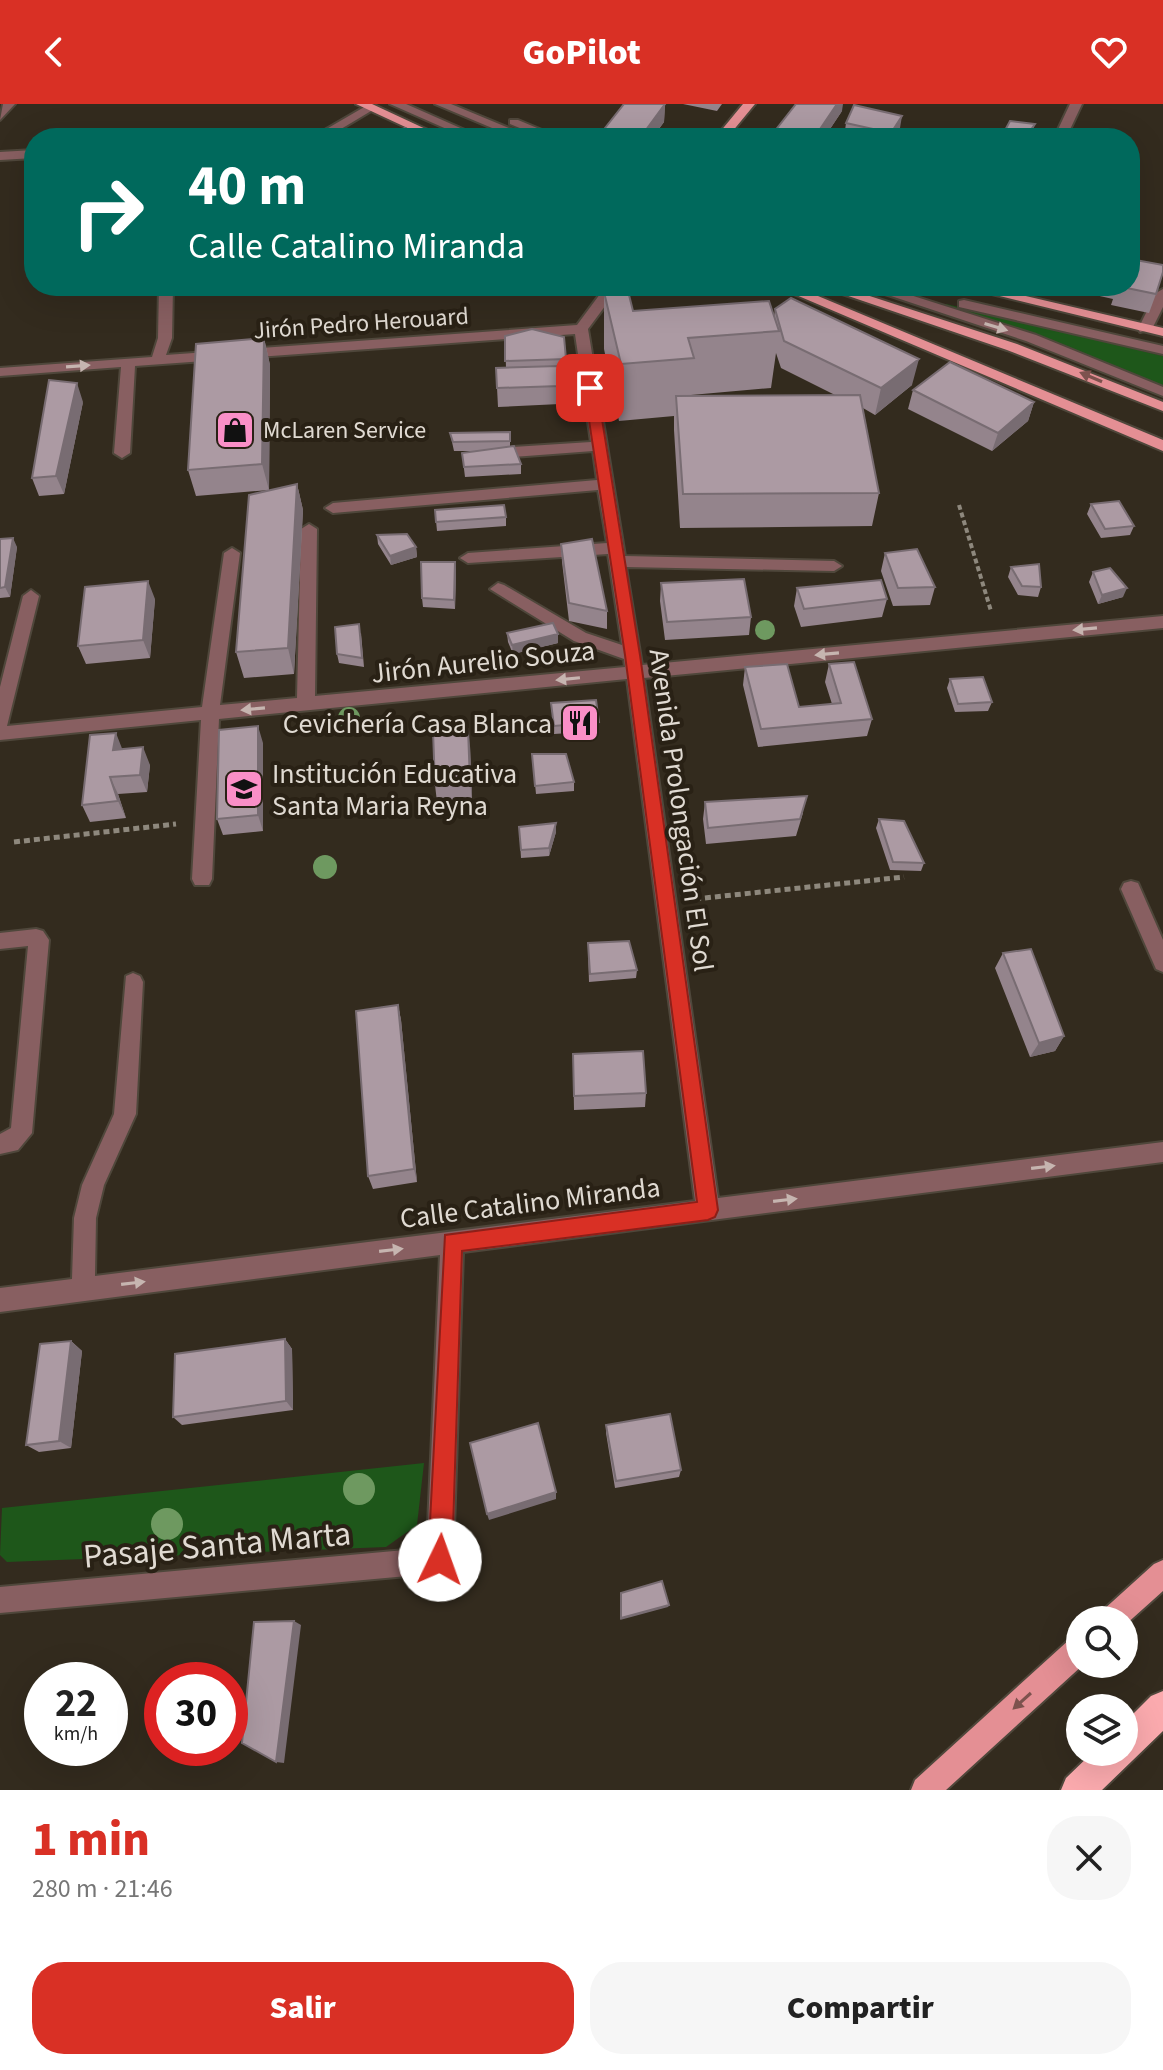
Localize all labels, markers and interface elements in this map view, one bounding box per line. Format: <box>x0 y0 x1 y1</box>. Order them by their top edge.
text: GoPilot <box>522 27 641 78</box>
icon: back <box>32 30 76 74</box>
icon: heart <box>1087 30 1131 74</box>
text: 40 m <box>188 147 306 226</box>
icon: right <box>56 160 160 264</box>
text: Calle Catalino Miranda <box>188 221 525 272</box>
street label: Jirón Pedro Herouard <box>252 299 470 348</box>
one-way arrow <box>984 321 1008 334</box>
pin <box>556 354 624 422</box>
one-way arrow <box>66 359 91 372</box>
icon: arrive <box>568 366 612 410</box>
one-way arrow <box>1079 370 1103 383</box>
shop icon: McLaren Service <box>214 409 256 451</box>
place label: McLaren Service <box>263 413 426 448</box>
one-way arrow <box>1072 623 1097 636</box>
street label: Jirón Aurelio Souza <box>369 630 597 694</box>
street label: Avenida Prolongación El Sol <box>639 646 723 974</box>
one-way arrow <box>814 647 839 660</box>
one-way arrow <box>555 672 580 685</box>
restaurant icon: Cevichería Casa Blanca <box>559 702 601 744</box>
one-way arrow <box>240 703 265 716</box>
place label: Cevichería Casa Blanca <box>283 704 552 744</box>
place label: Institución Educativa Santa Maria Reyna <box>272 754 517 826</box>
school or university icon: Institución Educativa Santa Maria Reyna <box>223 768 265 810</box>
one-way arrow <box>1031 1160 1056 1173</box>
street label: Calle Catalino Miranda <box>398 1167 663 1239</box>
one-way arrow <box>773 1194 798 1207</box>
one-way arrow <box>379 1244 404 1257</box>
one-way arrow <box>121 1276 146 1289</box>
street label: Pasaje Santa Marta <box>81 1509 353 1582</box>
position arrow <box>398 1518 482 1602</box>
map controls <box>1066 1606 1138 1766</box>
button: search <box>1066 1606 1138 1678</box>
speed limit sign: 30 <box>144 1662 248 1766</box>
text: 22 <box>55 1675 97 1732</box>
one-way arrow <box>1013 1692 1032 1710</box>
button: layers <box>1066 1694 1138 1766</box>
text: km/h <box>54 1720 98 1748</box>
text: 1 min <box>32 1806 150 1874</box>
button: close <box>1047 1816 1131 1900</box>
text: 280 m · 21:46 <box>32 1870 173 1907</box>
button: Salir <box>32 1962 574 2054</box>
button: Compartir <box>590 1962 1131 2054</box>

